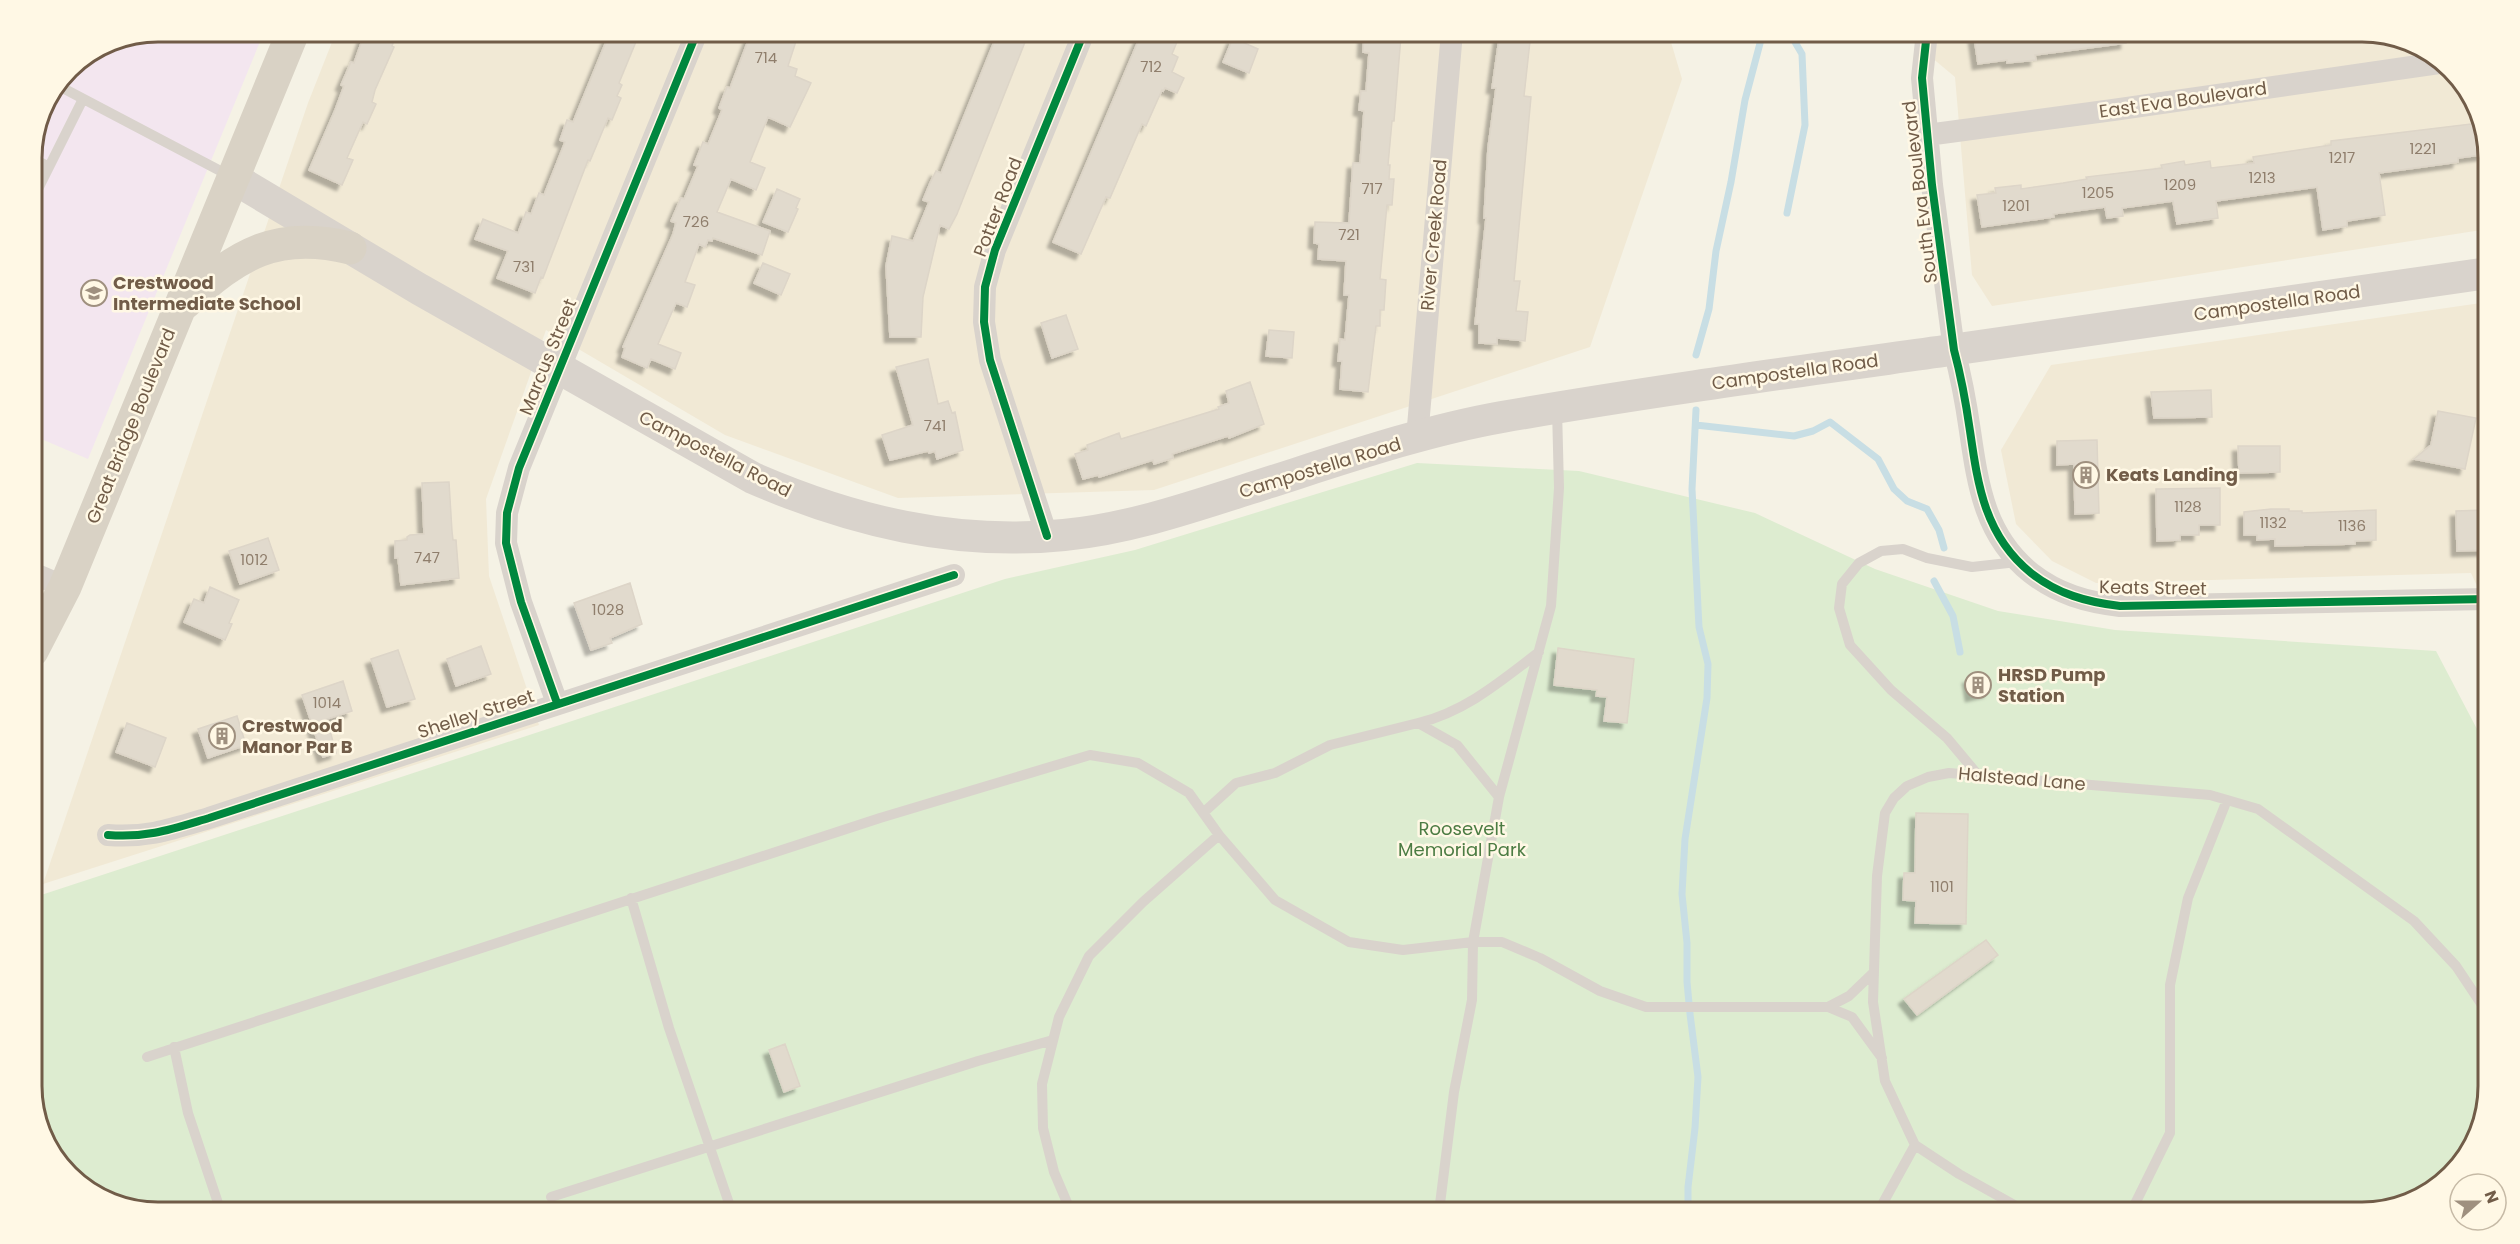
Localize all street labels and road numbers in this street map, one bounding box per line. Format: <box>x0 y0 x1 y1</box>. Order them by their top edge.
street label: East Eva Boulevard <box>2097 75 2268 124</box>
street label: South Eva Boulevard <box>1896 99 1943 285</box>
street label: Potter Road <box>967 154 1028 260</box>
street label: River Creek Road <box>1414 158 1453 312</box>
street label: Campostella Road <box>2192 278 2362 327</box>
street label: Marcus Street <box>513 295 582 419</box>
street label: Great Bridge Boulevard <box>80 324 181 527</box>
street label: Campostella Road <box>1710 347 1880 396</box>
street label: Campostella Road <box>635 404 796 503</box>
street label: Campostella Road <box>1236 431 1404 504</box>
street label: Keats Street <box>2099 574 2207 601</box>
street label: Shelley Street <box>414 683 537 744</box>
street label: Halstead Lane <box>1957 760 2087 797</box>

